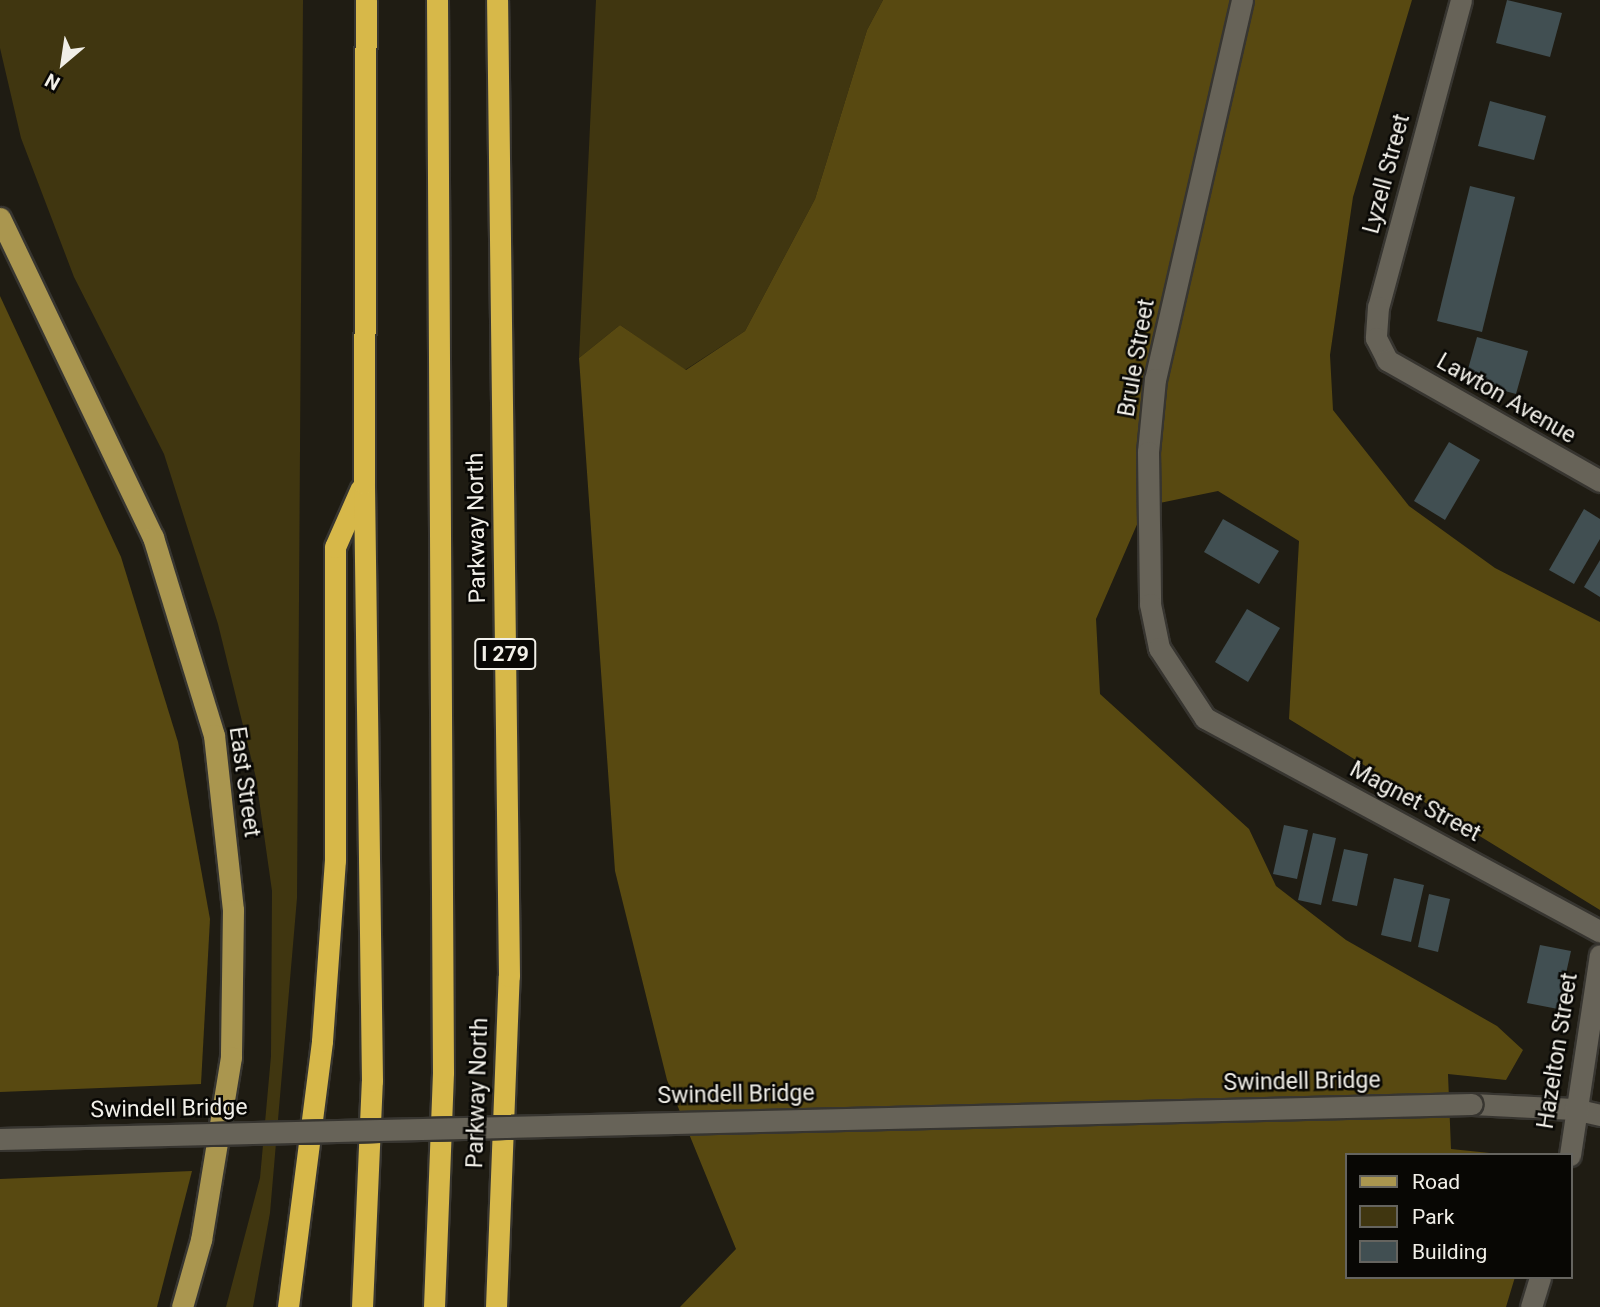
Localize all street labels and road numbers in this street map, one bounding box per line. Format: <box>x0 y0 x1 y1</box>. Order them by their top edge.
street label: Lyzell Street <box>1358 111 1416 237</box>
street label: Brule Street <box>1113 297 1161 419</box>
street label: Lawton Avenue <box>1431 348 1581 450</box>
street label: Parkway North <box>462 452 492 604</box>
road number: I 279 <box>474 636 536 672</box>
street label: East Street <box>223 725 265 839</box>
street label: Magnet Street <box>1345 756 1485 848</box>
street label: Hazelton Street <box>1532 971 1584 1131</box>
street label: Parkway North <box>462 1017 494 1169</box>
street label: Swindell Bridge <box>1223 1067 1381 1097</box>
street label: Swindell Bridge <box>657 1080 815 1110</box>
street label: Swindell Bridge <box>90 1094 248 1124</box>

